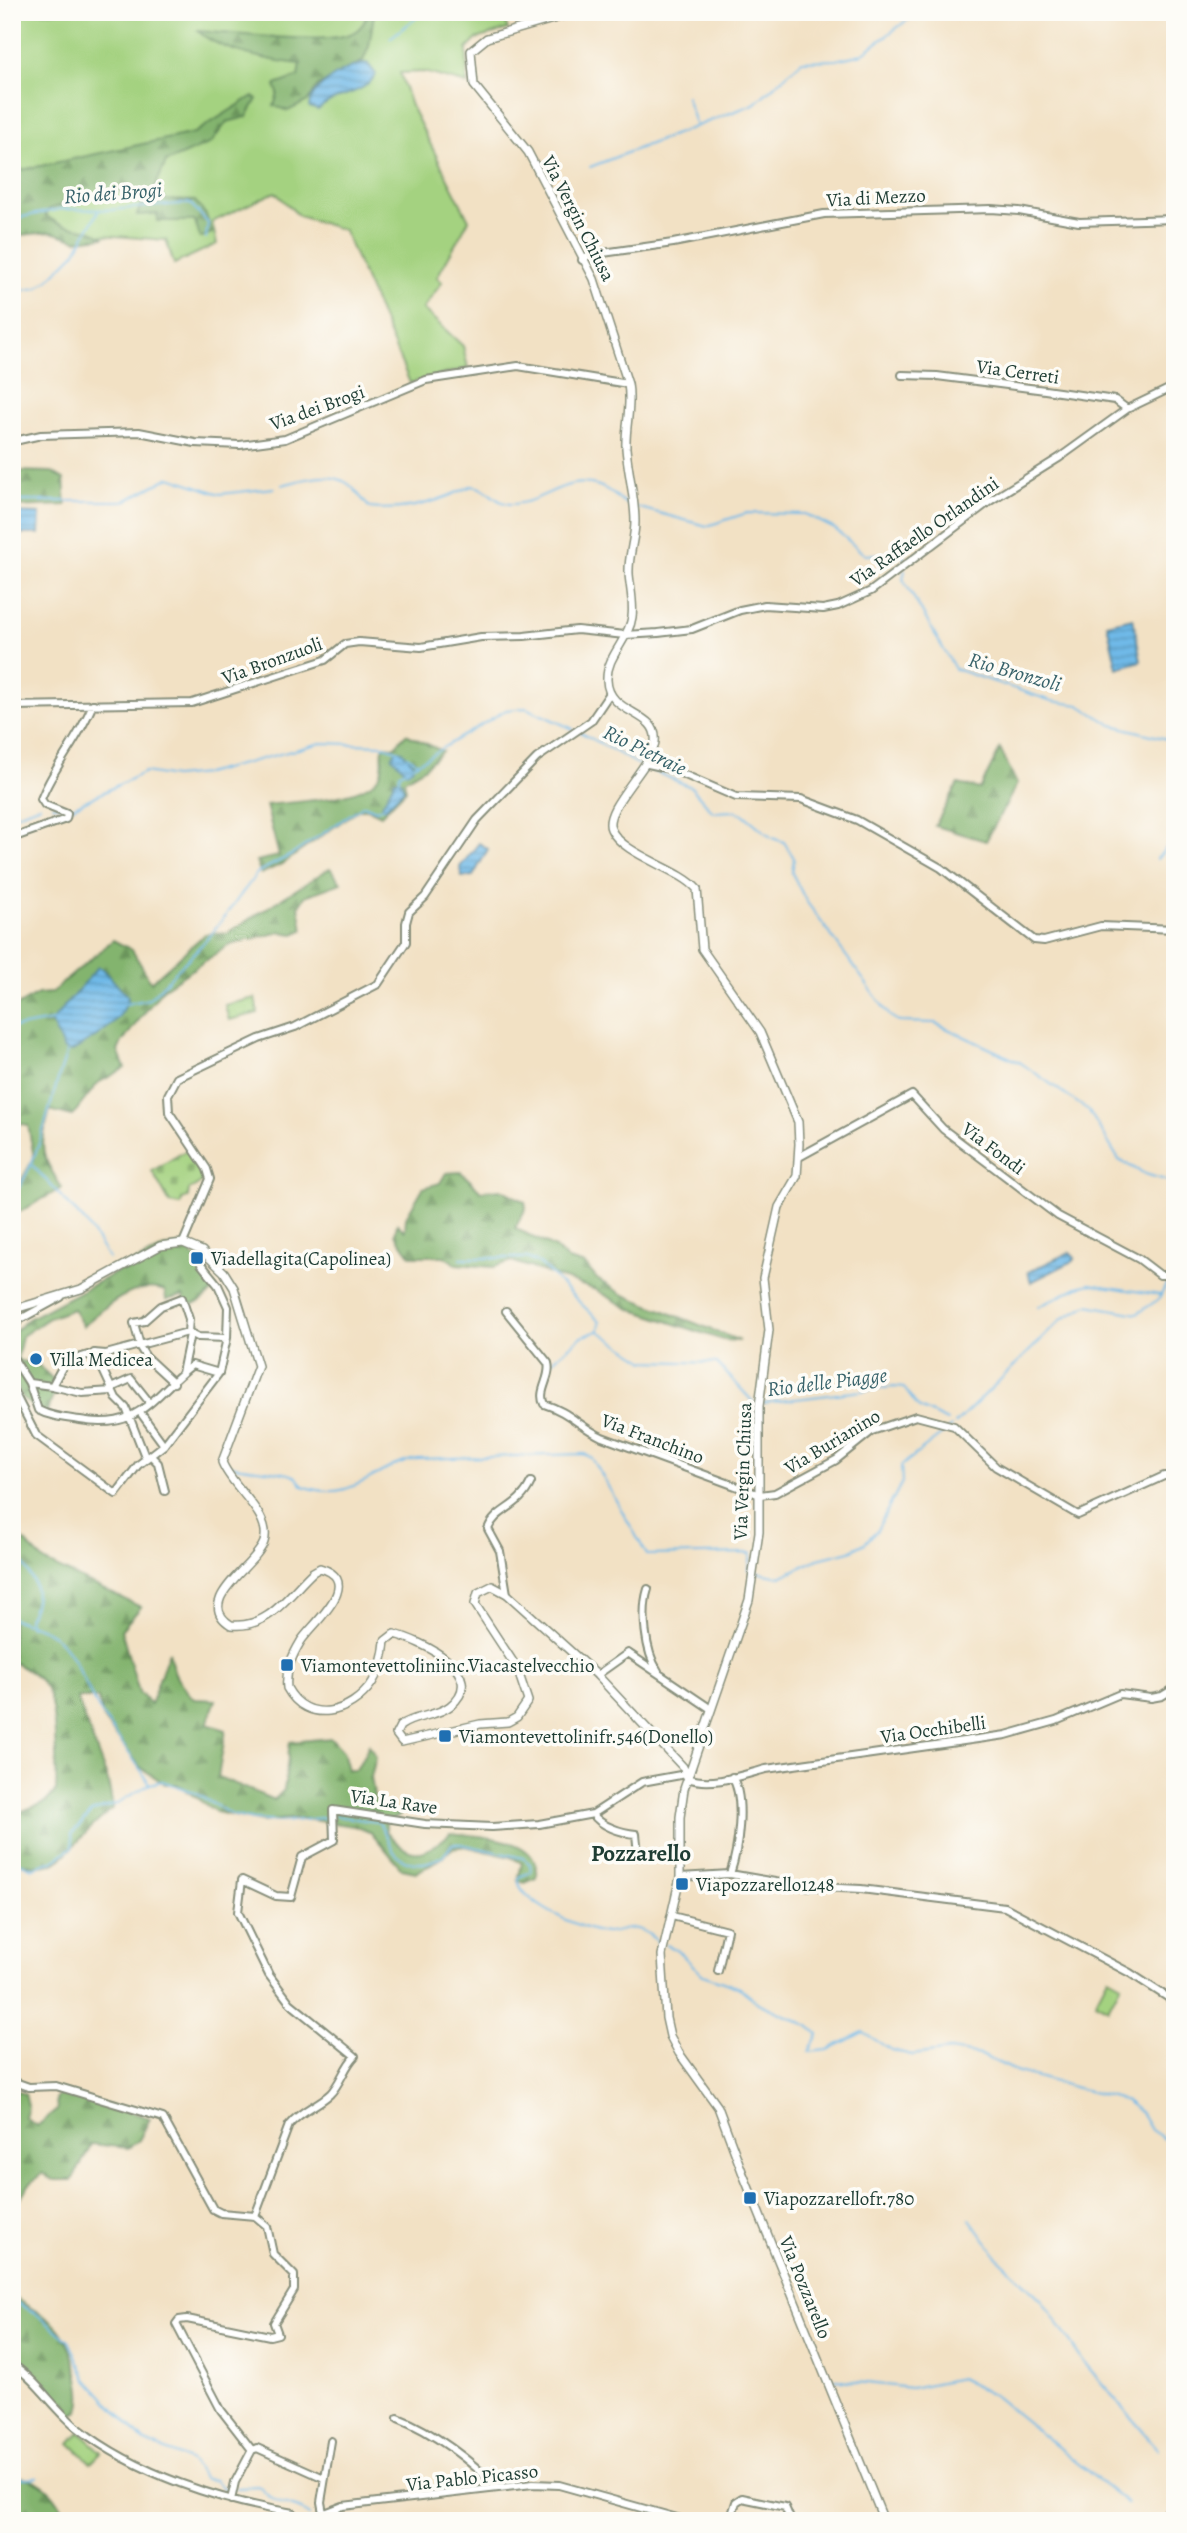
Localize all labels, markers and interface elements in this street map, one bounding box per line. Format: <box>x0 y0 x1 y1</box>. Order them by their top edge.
street label: Via Vergin Chiusa <box>535 150 621 286</box>
water label: Rio dei Brogi <box>63 176 163 210</box>
street label: Via di Mezzo <box>825 182 926 214</box>
street label: Via Cerreti <box>974 353 1061 391</box>
street label: Via dei Brogi <box>265 379 368 437</box>
street label: Via Raffaello Orlandini <box>844 471 1004 594</box>
street label: Via Bronzuoli <box>217 631 326 692</box>
water label: Rio Bronzoli <box>965 645 1065 699</box>
water label: Rio Pietraie <box>599 718 692 782</box>
street label: Via Fondi <box>956 1116 1030 1181</box>
place label: Viadellagita(Capolinea) <box>210 1246 391 1272</box>
marker: Viadellagita(Capolinea) <box>189 1250 205 1266</box>
place label: Villa Medicea <box>49 1347 153 1373</box>
marker: Villa Medicea <box>28 1351 44 1367</box>
water label: Rio delle Piagge <box>765 1361 889 1403</box>
street label: Via Vergin Chiusa <box>728 1401 758 1541</box>
street label: Via Burianino <box>779 1403 885 1481</box>
street label: Via Franchino <box>597 1407 708 1470</box>
place label: Viamontevettoliniinc.Viacastelvecchio <box>300 1653 594 1679</box>
marker: Viamontevettoliniinc.Viacastelvecchio <box>279 1657 295 1673</box>
street label: Via Occhibelli <box>878 1710 987 1750</box>
place label: Viamontevettolinifr.546(Donello) <box>458 1724 713 1750</box>
marker: Viamontevettolinifr.546(Donello) <box>437 1728 453 1744</box>
street label: Via La Rave <box>348 1783 439 1821</box>
district label: Pozzarello <box>591 1838 691 1869</box>
place label: Viapozzarello1248 <box>695 1872 835 1898</box>
marker: Viapozzarello1248 <box>674 1876 690 1892</box>
place label: Viapozzarellofr.780 <box>763 2186 914 2212</box>
marker: Viapozzarellofr.780 <box>742 2190 758 2206</box>
street label: Via Pozzarello <box>772 2231 837 2343</box>
street label: Via Pablo Picasso <box>404 2458 539 2498</box>

